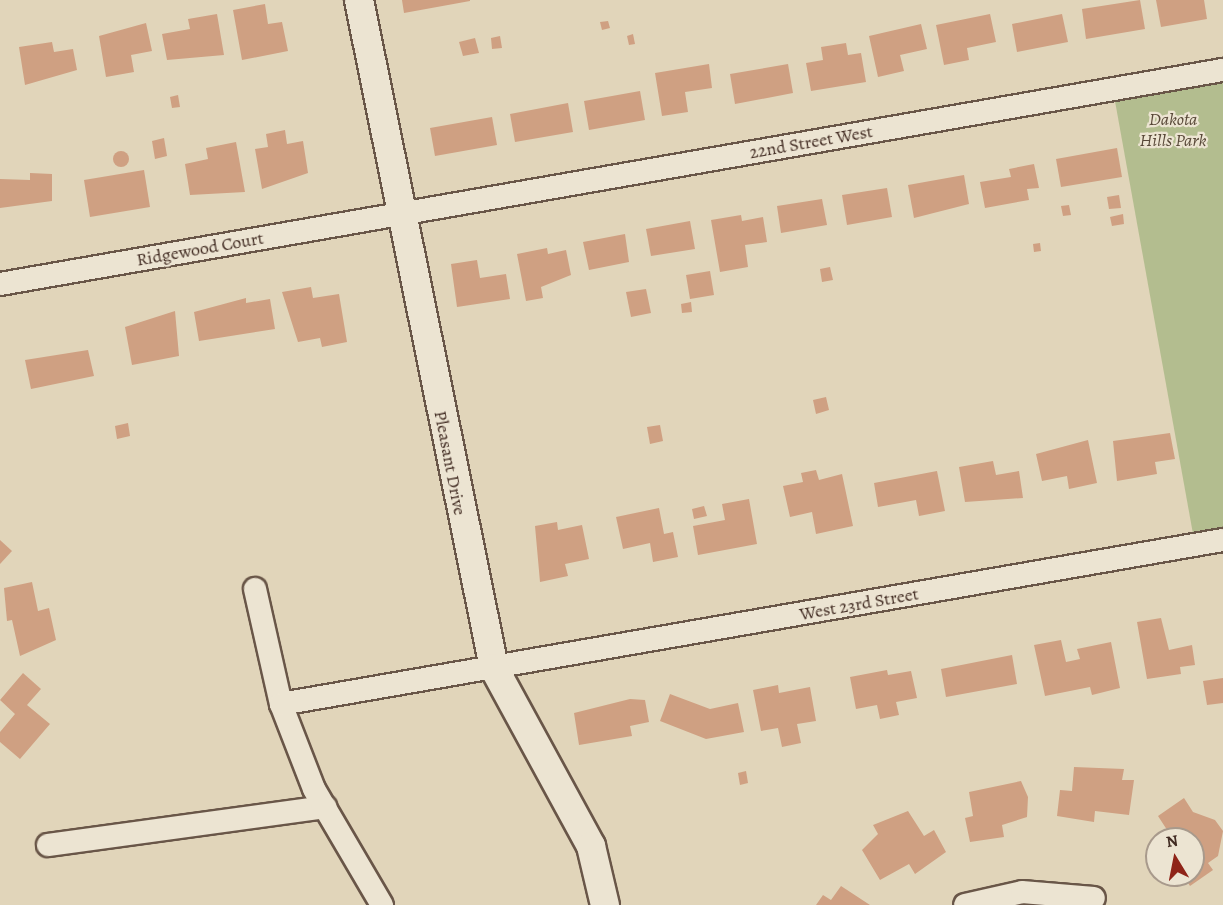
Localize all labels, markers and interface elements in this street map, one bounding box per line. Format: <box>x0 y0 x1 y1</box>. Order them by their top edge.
park label: Dakota Hills Park <box>1140 109 1206 152</box>
street label: 22nd Street West <box>748 121 874 163</box>
street label: Ridgewood Court <box>135 227 265 271</box>
street label: Pleasant Drive <box>429 409 471 517</box>
street label: West 23rd Street <box>798 583 920 625</box>
north arrow <box>1145 827 1205 887</box>
text: N <box>1165 829 1180 853</box>

